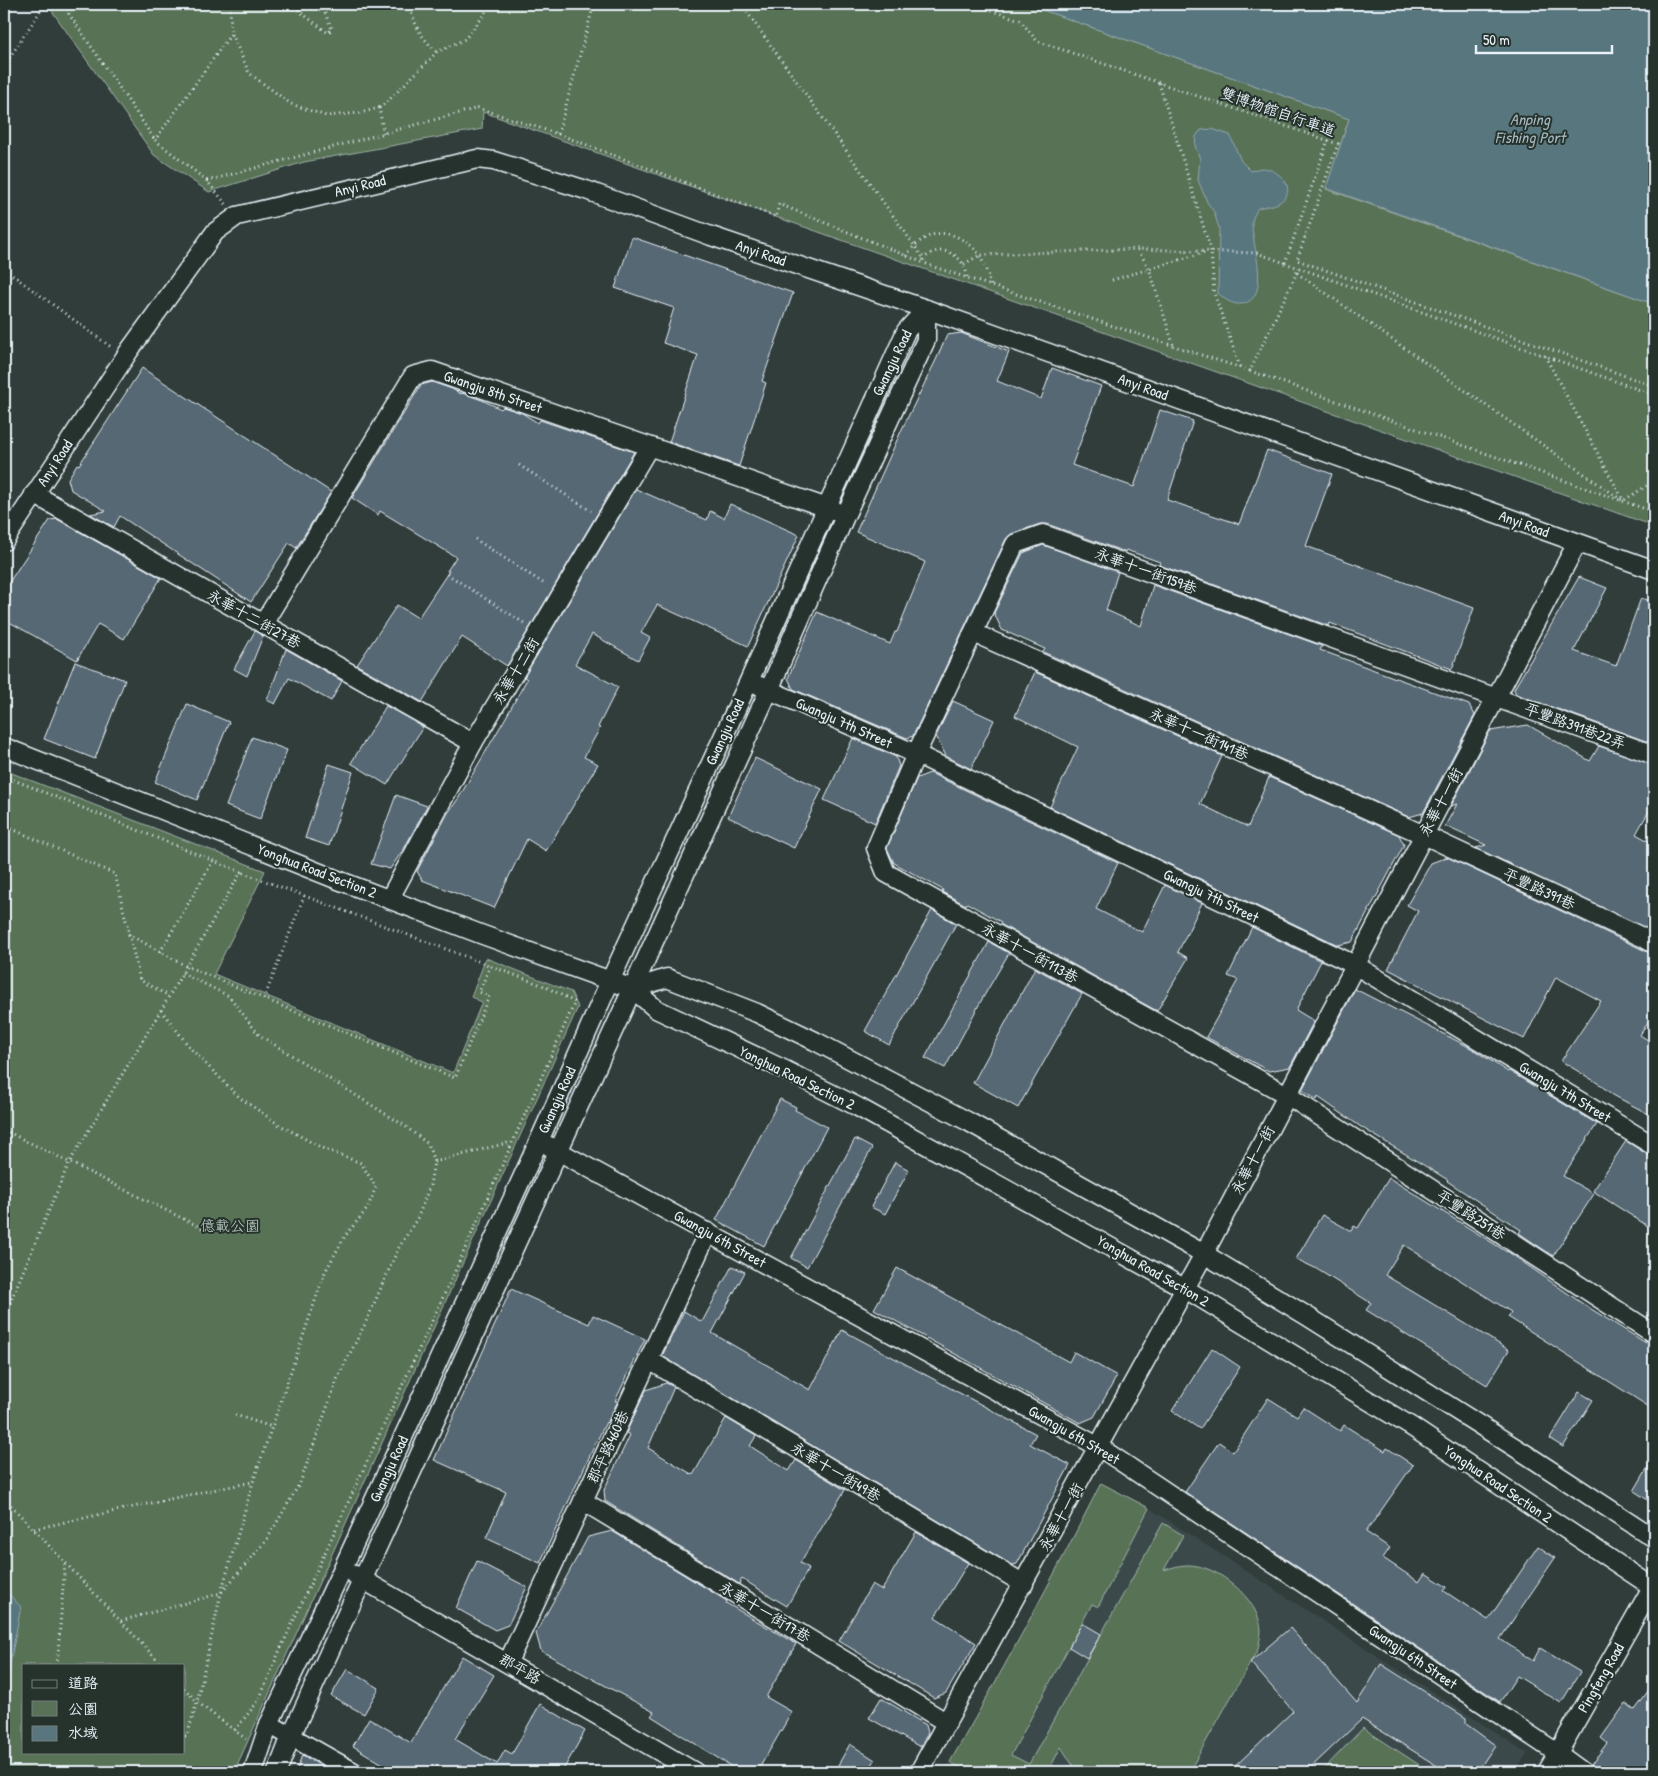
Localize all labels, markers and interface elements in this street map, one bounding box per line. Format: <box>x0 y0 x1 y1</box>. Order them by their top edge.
scale bar <box>1476 22 1612 54</box>
text: 50 m <box>1483 29 1510 50</box>
street label: 雙博物館自行車道 <box>1218 82 1338 141</box>
water label: Anping Fishing Port <box>1495 108 1567 148</box>
street label: Anyi Road <box>332 169 388 202</box>
street label: Anyi Road <box>733 234 789 271</box>
street label: Gwangju Road <box>867 326 917 399</box>
street label: Gwangju 8th Street <box>441 365 546 418</box>
street label: Anyi Road <box>1115 368 1171 405</box>
street label: Anyi Road <box>32 435 78 490</box>
street label: Anyi Road <box>1496 505 1552 542</box>
street label: 永華十一街159巷 <box>1092 542 1200 599</box>
street label: 永華十二街27巷 <box>203 584 305 653</box>
street label: 永華十二街 <box>487 633 544 708</box>
street label: Gwangju 7th Street <box>793 692 897 754</box>
street label: Gwangju Road <box>700 695 749 768</box>
street label: 平豐路391巷22弄 <box>1521 697 1629 754</box>
street label: 永華十一街141巷 <box>1146 702 1252 765</box>
street label: 永華十一街 <box>1414 764 1467 840</box>
street label: Yonghua Road Section 2 <box>254 838 380 903</box>
street label: Gwangju 7th Street <box>1160 863 1263 928</box>
street label: 平豐路391巷 <box>1500 863 1579 914</box>
street label: 永華十一街113巷 <box>978 917 1082 988</box>
street label: Yonghua Road Section 2 <box>736 1040 859 1115</box>
street label: Gwangju 7th Street <box>1515 1056 1616 1128</box>
street label: Gwangju Road <box>533 1063 581 1137</box>
street label: 永華十一街 <box>1226 1122 1279 1198</box>
street label: 平豐路251巷 <box>1433 1184 1510 1245</box>
street label: Gwangju 6th Street <box>670 1205 771 1273</box>
park label: 億載公園 <box>200 1215 260 1236</box>
street label: Yonghua Road Section 2 <box>1093 1230 1213 1311</box>
street label: Gwangju 6th Street <box>1025 1400 1125 1470</box>
street label: 郡平路460巷 <box>581 1407 634 1487</box>
street label: Gwangju Road <box>364 1432 413 1505</box>
street label: 永華十一街49巷 <box>788 1437 885 1507</box>
street label: Yonghua Road Section 2 <box>1440 1440 1557 1528</box>
street label: 永華十一街 <box>1033 1479 1088 1555</box>
street label: 永華十一街17巷 <box>716 1576 815 1647</box>
street label: Gwangju 6th Street <box>1365 1619 1462 1694</box>
street label: Pingfeng Road <box>1572 1639 1629 1716</box>
street label: 郡平路 <box>496 1648 545 1689</box>
legend <box>22 1664 185 1754</box>
text: 道路 <box>68 1672 98 1693</box>
text: 公園 <box>68 1698 98 1719</box>
text: 水域 <box>68 1722 98 1743</box>

